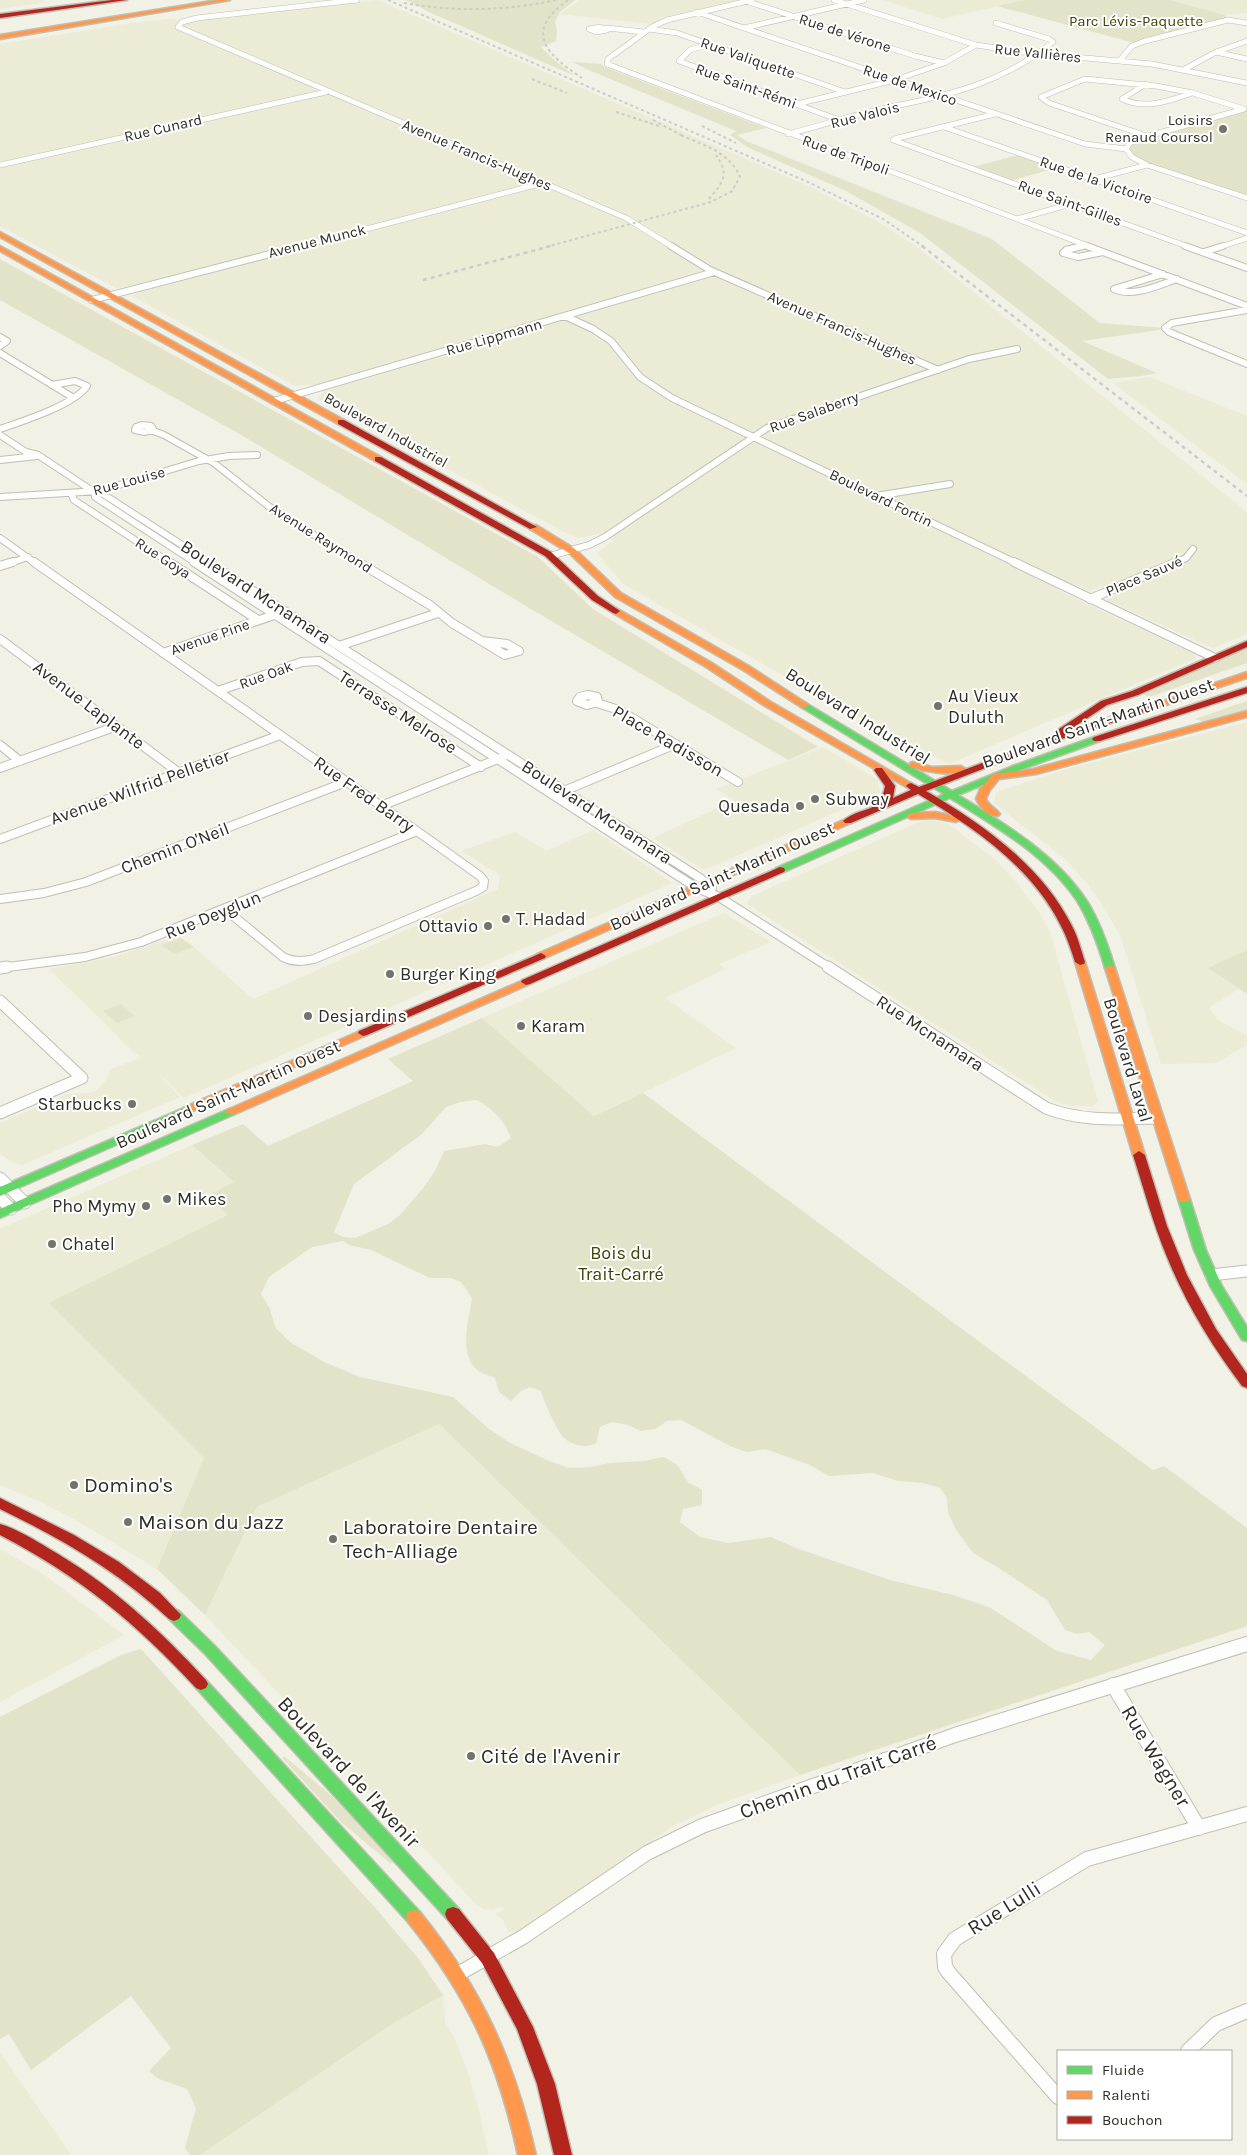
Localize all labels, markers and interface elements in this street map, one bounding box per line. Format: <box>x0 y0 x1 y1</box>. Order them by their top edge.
street label: Rue de Vérone <box>797 10 893 56</box>
park label: Parc Lévis-Paquette <box>1069 12 1203 30</box>
street label: Rue Valiquette <box>698 33 798 83</box>
street label: Rue Vallières <box>994 39 1082 67</box>
street label: Rue Saint-Rémi <box>693 59 799 113</box>
street label: Rue de Mexico <box>861 61 959 109</box>
street label: Rue Valois <box>829 98 901 132</box>
street label: Rue Cunard <box>122 110 204 146</box>
place label: Loisirs Renaud Coursol <box>1105 111 1213 146</box>
street label: Avenue Francis-Hughes <box>399 115 555 195</box>
marker: Loisirs Renaud Coursol <box>1217 123 1229 135</box>
street label: Rue de Tripoli <box>800 131 892 179</box>
street label: Rue de la Victoire <box>1037 152 1155 208</box>
street label: Rue Saint-Gilles <box>1016 176 1124 230</box>
street label: Avenue Munck <box>266 220 368 262</box>
street label: Avenue Francis-Hughes <box>765 287 919 369</box>
street label: Rue Lippmann <box>444 315 544 359</box>
street label: Rue Salaberry <box>767 388 861 436</box>
street label: Boulevard Industriel <box>321 389 451 471</box>
street label: Rue Louise <box>91 463 167 499</box>
street label: Boulevard Fortin <box>827 465 935 531</box>
street label: Avenue Raymond <box>266 499 376 577</box>
street label: Rue Goya <box>132 533 194 583</box>
street label: Boulevard Mcnamara <box>177 535 335 649</box>
street label: Place Sauvé <box>1103 552 1185 600</box>
street label: Avenue Pine <box>168 615 252 659</box>
street label: Avenue Laplante <box>29 656 149 754</box>
street label: Rue Oak <box>237 657 295 693</box>
street label: Boulevard Industriel <box>782 663 934 769</box>
street label: Terrasse Melrose <box>335 666 461 758</box>
street label: Boulevard Saint-Martin Ouest <box>979 673 1217 773</box>
place label: Au Vieux Duluth <box>948 685 1018 728</box>
street label: Place Radisson <box>609 700 727 782</box>
marker: Au Vieux Duluth <box>932 700 944 712</box>
street label: Avenue Wilfrid Pelletier <box>47 744 233 830</box>
street label: Rue Fred Barry <box>309 751 419 837</box>
street label: Boulevard Mcnamara <box>518 755 676 869</box>
place label: Subway <box>825 788 889 810</box>
marker: Subway <box>809 793 821 805</box>
place label: Quesada <box>718 795 790 817</box>
marker: Quesada <box>794 800 806 812</box>
street label: Boulevard Saint-Martin Ouest <box>606 816 838 936</box>
street label: Chemin O'Neil <box>118 817 232 879</box>
street label: Rue Deyglun <box>162 886 264 944</box>
place label: T. Hadad <box>516 908 586 930</box>
marker: T. Hadad <box>500 913 512 925</box>
place label: Ottavio <box>419 915 478 937</box>
marker: Ottavio <box>482 920 494 932</box>
place label: Burger King <box>400 963 496 985</box>
marker: Burger King <box>384 968 396 980</box>
street label: Rue Mcnamara <box>872 990 988 1076</box>
street label: Boulevard Laval <box>1099 995 1157 1125</box>
place label: Desjardins <box>318 1005 407 1027</box>
marker: Desjardins <box>302 1010 314 1022</box>
place label: Karam <box>531 1015 585 1037</box>
marker: Karam <box>515 1020 527 1032</box>
street label: Boulevard Saint-Martin Ouest <box>112 1034 344 1154</box>
place label: Starbucks <box>37 1093 122 1115</box>
marker: Starbucks <box>126 1098 138 1110</box>
place label: Mikes <box>177 1188 226 1210</box>
marker: Mikes <box>161 1193 173 1205</box>
place label: Pho Mymy <box>52 1195 137 1217</box>
marker: Pho Mymy <box>140 1200 152 1212</box>
place label: Chatel <box>62 1233 115 1255</box>
marker: Chatel <box>46 1238 58 1250</box>
park label: Bois du Trait-Carré <box>578 1242 664 1285</box>
place label: Domino's <box>84 1473 173 1497</box>
marker: Domino's <box>68 1479 80 1491</box>
place label: Maison du Jazz <box>138 1510 284 1534</box>
place label: Laboratoire Dentaire Tech-Alliage <box>343 1515 538 1563</box>
marker: Maison du Jazz <box>122 1516 134 1528</box>
marker: Laboratoire Dentaire Tech-Alliage <box>327 1533 339 1545</box>
street label: Boulevard de l'Avenir <box>273 1692 425 1853</box>
street label: Rue Wagner <box>1116 1701 1196 1811</box>
street label: Chemin du Trait Carré <box>736 1730 940 1824</box>
place label: Cité de l'Avenir <box>481 1744 621 1768</box>
marker: Cité de l'Avenir <box>465 1750 477 1762</box>
street label: Rue Lulli <box>963 1876 1045 1940</box>
legend <box>1057 2050 1232 2140</box>
text: Fluide <box>1102 2061 1144 2079</box>
text: Ralenti <box>1102 2086 1151 2104</box>
text: Bouchon <box>1102 2111 1163 2129</box>

